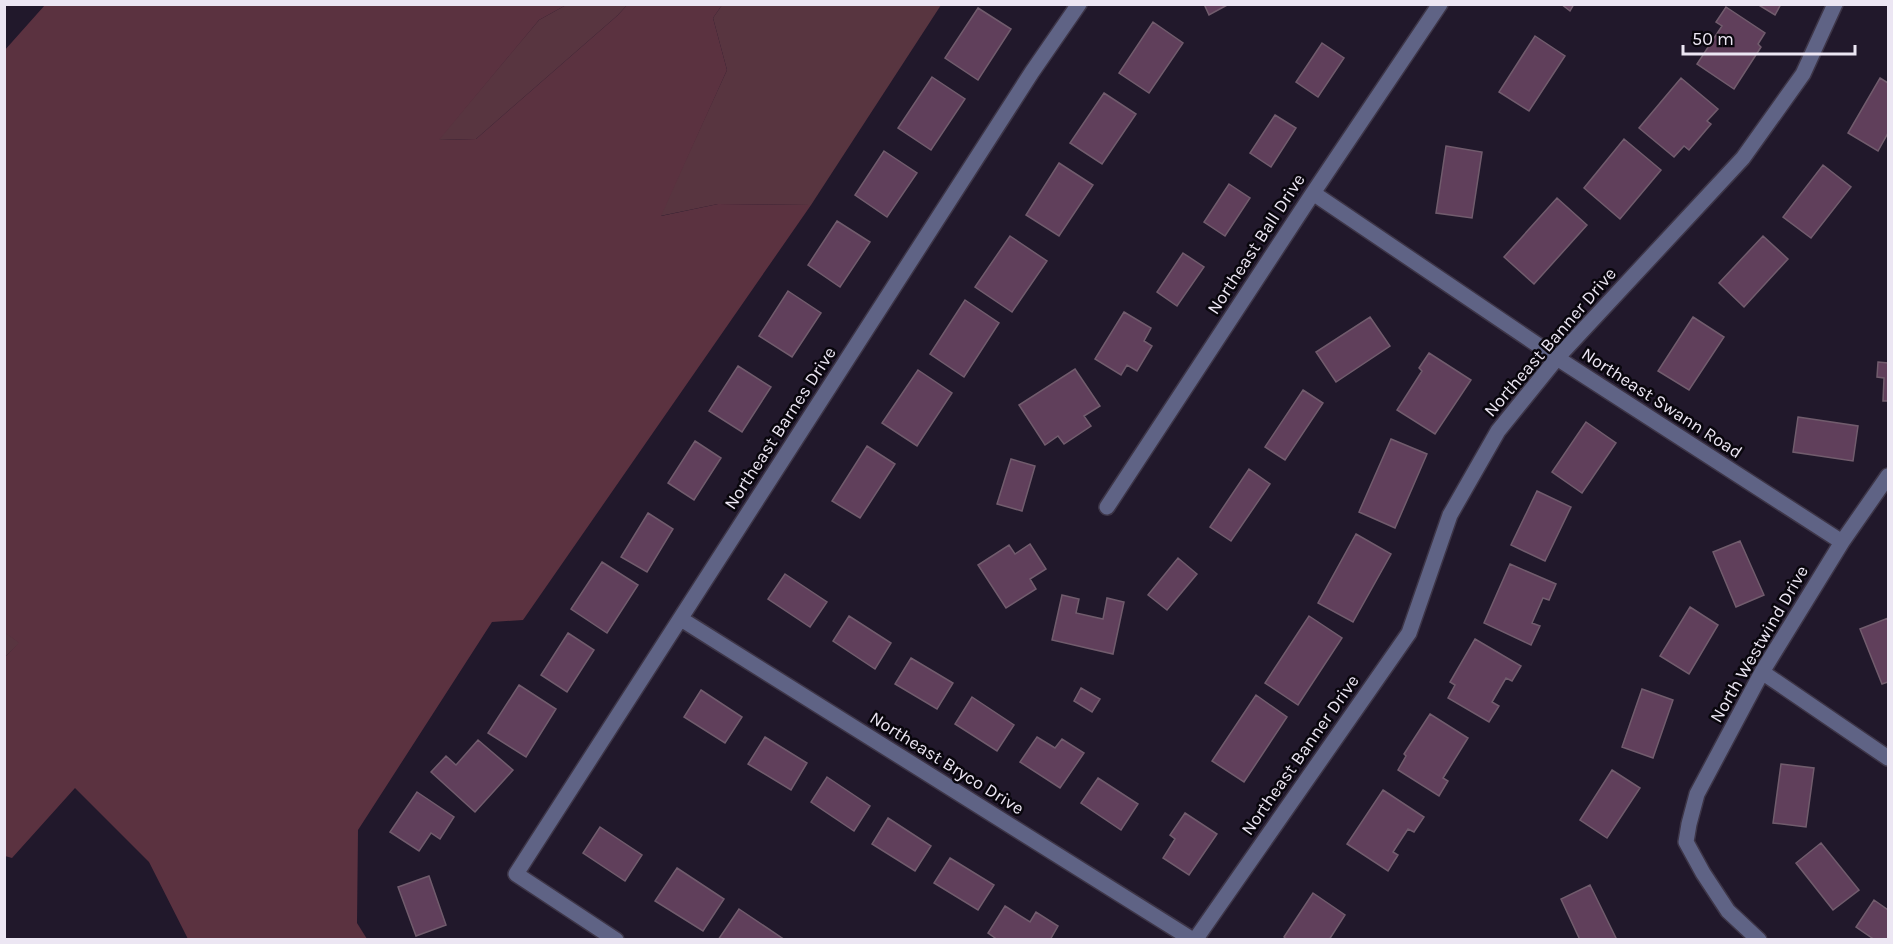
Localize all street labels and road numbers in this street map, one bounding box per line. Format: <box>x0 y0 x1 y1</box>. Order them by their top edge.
street label: Northeast Ball Drive <box>1202 169 1310 319</box>
street label: Northeast Banner Drive <box>1479 263 1621 421</box>
street label: Northeast Barnes Drive <box>719 343 841 513</box>
street label: Northeast Swann Road <box>1578 343 1746 463</box>
street label: North Westwind Drive <box>1705 562 1813 726</box>
street label: Northeast Banner Drive <box>1236 671 1364 839</box>
street label: Northeast Bryco Drive <box>866 707 1028 819</box>

